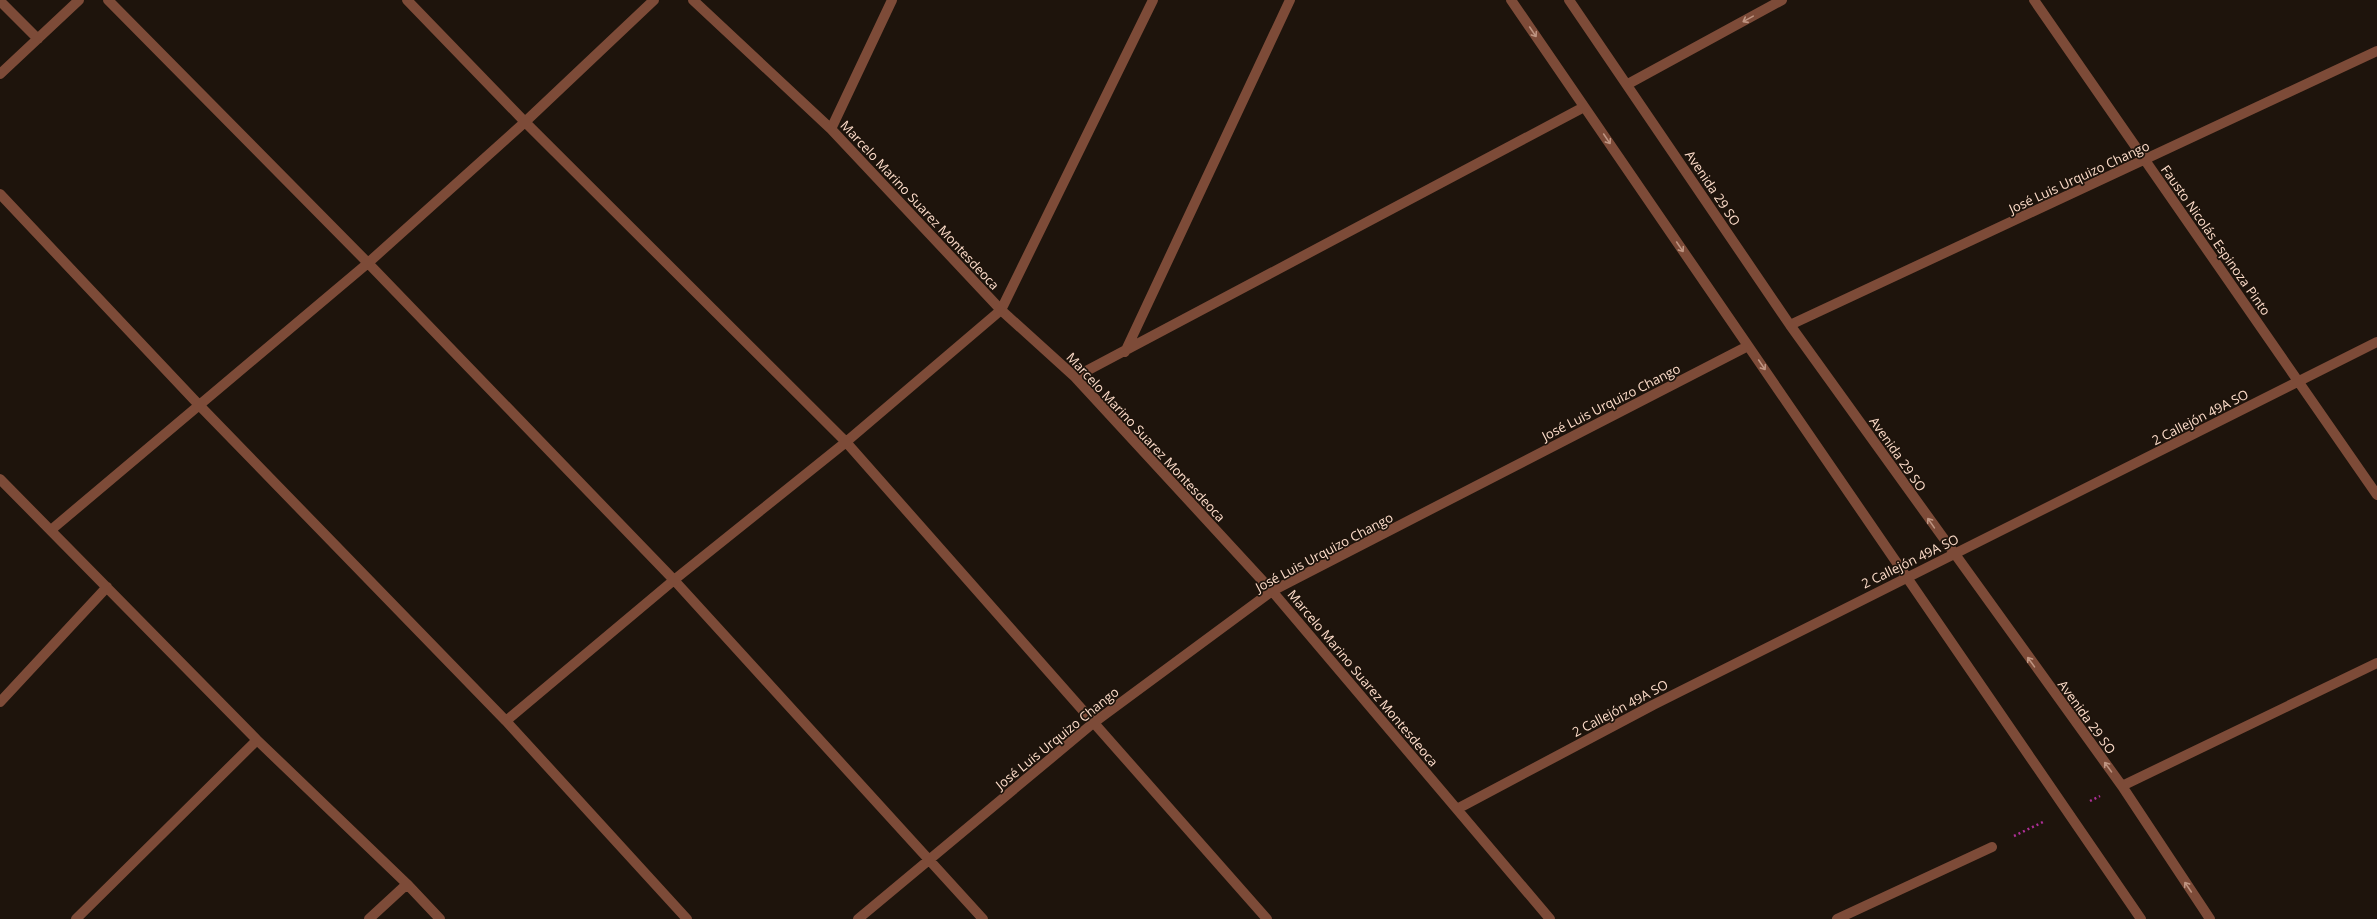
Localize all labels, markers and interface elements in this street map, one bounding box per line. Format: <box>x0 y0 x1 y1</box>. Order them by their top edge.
one-way arrow <box>1742 15 1754 23</box>
one-way arrow <box>1529 26 1537 37</box>
street label: Marcelo Marino Suarez Montesdeoca <box>837 116 1003 294</box>
one-way arrow <box>1603 134 1611 145</box>
street label: José Luis Urquizo Chango <box>2004 136 2152 218</box>
street label: Avenida 29 SO <box>1681 147 1745 229</box>
street label: Fausto Nicolás Espinoza Pinto <box>2157 161 2275 319</box>
one-way arrow <box>1676 241 1684 252</box>
street label: Marcelo Marino Suarez Montesdeoca <box>1063 348 1229 526</box>
street label: José Luis Urquizo Chango <box>1537 359 1684 446</box>
one-way arrow <box>1758 360 1766 371</box>
street label: 2 Callejón 49A SO <box>2149 385 2251 449</box>
street label: Avenida 29 SO <box>1866 413 1930 495</box>
street label: José Luis Urquizo Chango <box>1250 508 1396 597</box>
one-way arrow <box>1927 517 1935 528</box>
street label: 2 Callejón 49A SO <box>1858 530 1962 592</box>
street label: Marcelo Marino Suarez Montesdeoca <box>1284 586 1442 770</box>
one-way arrow <box>2027 657 2035 668</box>
street label: 2 Callejón 49A SO <box>1569 675 1671 741</box>
street label: Avenida 29 SO <box>2054 676 2120 758</box>
street label: José Luis Urquizo Chango <box>990 683 1122 794</box>
one-way arrow <box>2104 762 2112 773</box>
one-way arrow <box>2184 881 2192 892</box>

